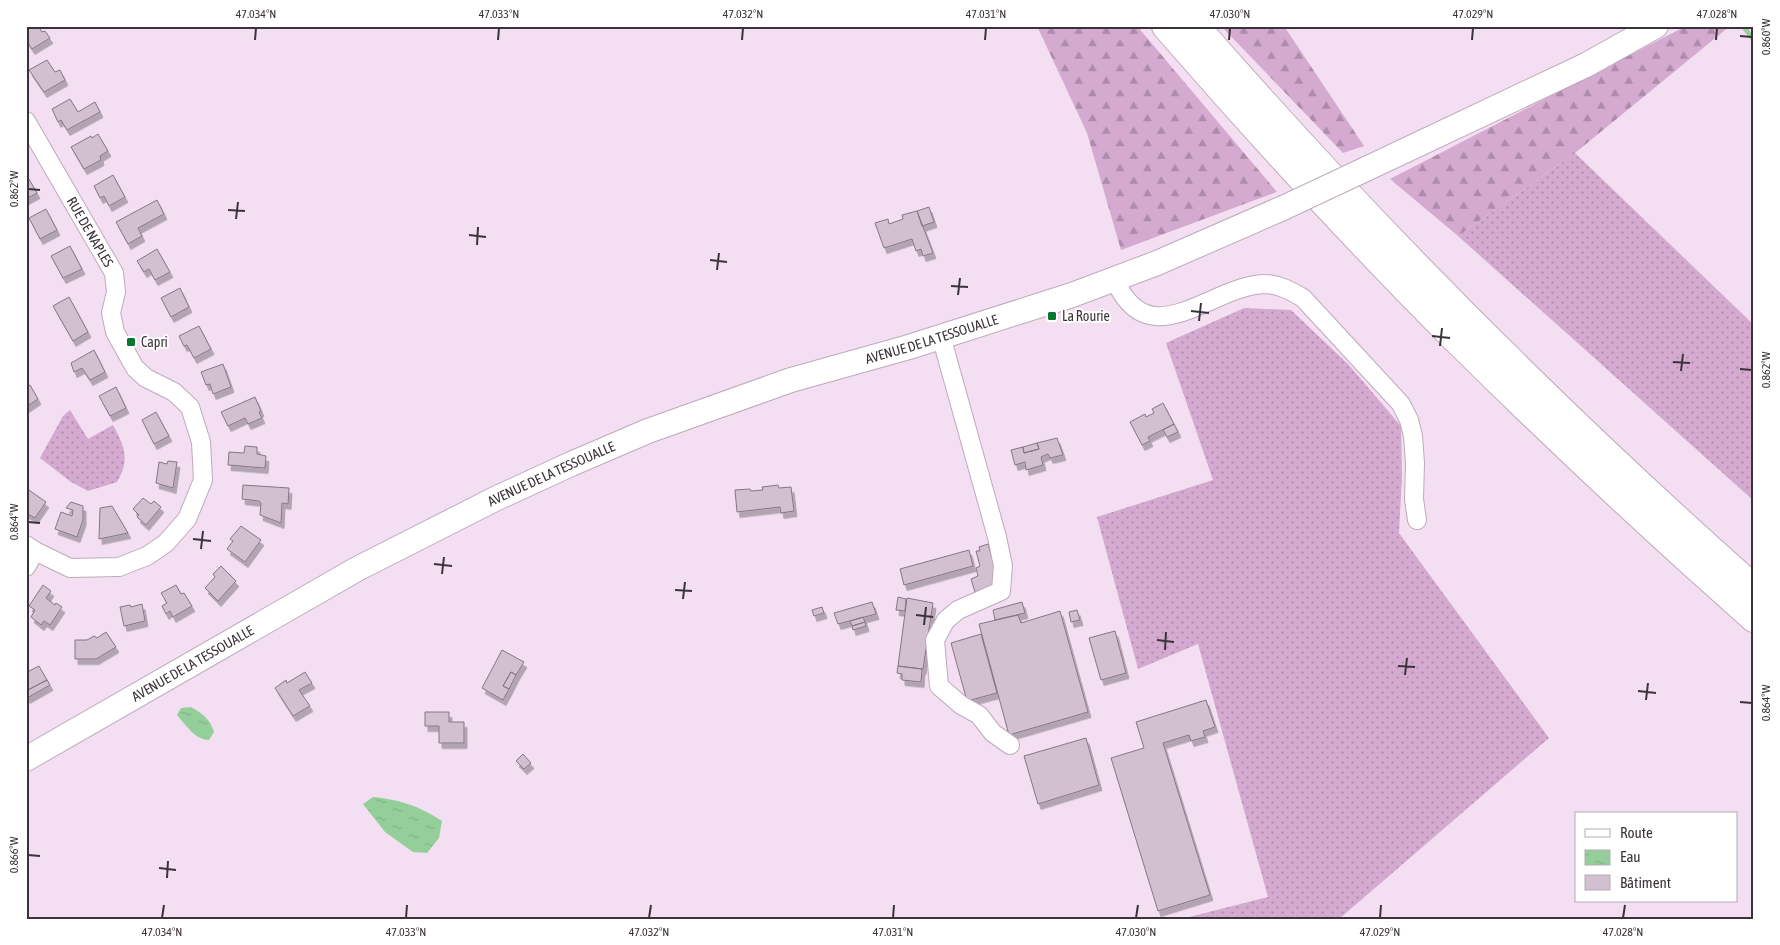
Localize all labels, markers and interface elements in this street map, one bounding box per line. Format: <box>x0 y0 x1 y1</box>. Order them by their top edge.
text: 47.034°N <box>236 7 276 21</box>
text: 47.033°N <box>479 7 519 21</box>
text: 47.032°N <box>723 7 763 21</box>
text: 47.031°N <box>966 7 1006 21</box>
text: 47.030°N <box>1210 7 1250 21</box>
text: 47.029°N <box>1453 7 1493 21</box>
text: 47.028°N <box>1697 7 1737 21</box>
text: 0.860°W <box>1759 18 1773 55</box>
text: 0.862°W <box>7 170 21 207</box>
street label: RUE DE NAPLES <box>64 194 117 270</box>
place label: La Rourie <box>1062 308 1110 324</box>
marker: La Rourie <box>1046 310 1058 322</box>
street label: AVENUE DE LA TESSOUALLE <box>863 311 1000 367</box>
place label: Capri <box>141 334 168 350</box>
marker: Capri <box>125 336 137 348</box>
text: 0.862°W <box>1759 351 1773 388</box>
street label: AVENUE DE LA TESSOUALLE <box>485 438 617 509</box>
text: 0.864°W <box>7 503 21 540</box>
street label: AVENUE DE LA TESSOUALLE <box>129 622 256 705</box>
text: 0.864°W <box>1759 684 1773 721</box>
legend <box>1575 812 1738 902</box>
text: Route <box>1620 824 1653 841</box>
text: 0.866°W <box>7 836 21 873</box>
text: Eau <box>1620 848 1641 865</box>
text: Bâtiment <box>1620 874 1671 891</box>
text: 47.034°N <box>142 925 182 939</box>
text: 47.033°N <box>386 925 426 939</box>
text: 47.032°N <box>629 925 669 939</box>
text: 47.031°N <box>873 925 913 939</box>
text: 47.030°N <box>1116 925 1156 939</box>
text: 47.029°N <box>1360 925 1400 939</box>
text: 47.028°N <box>1603 925 1643 939</box>

